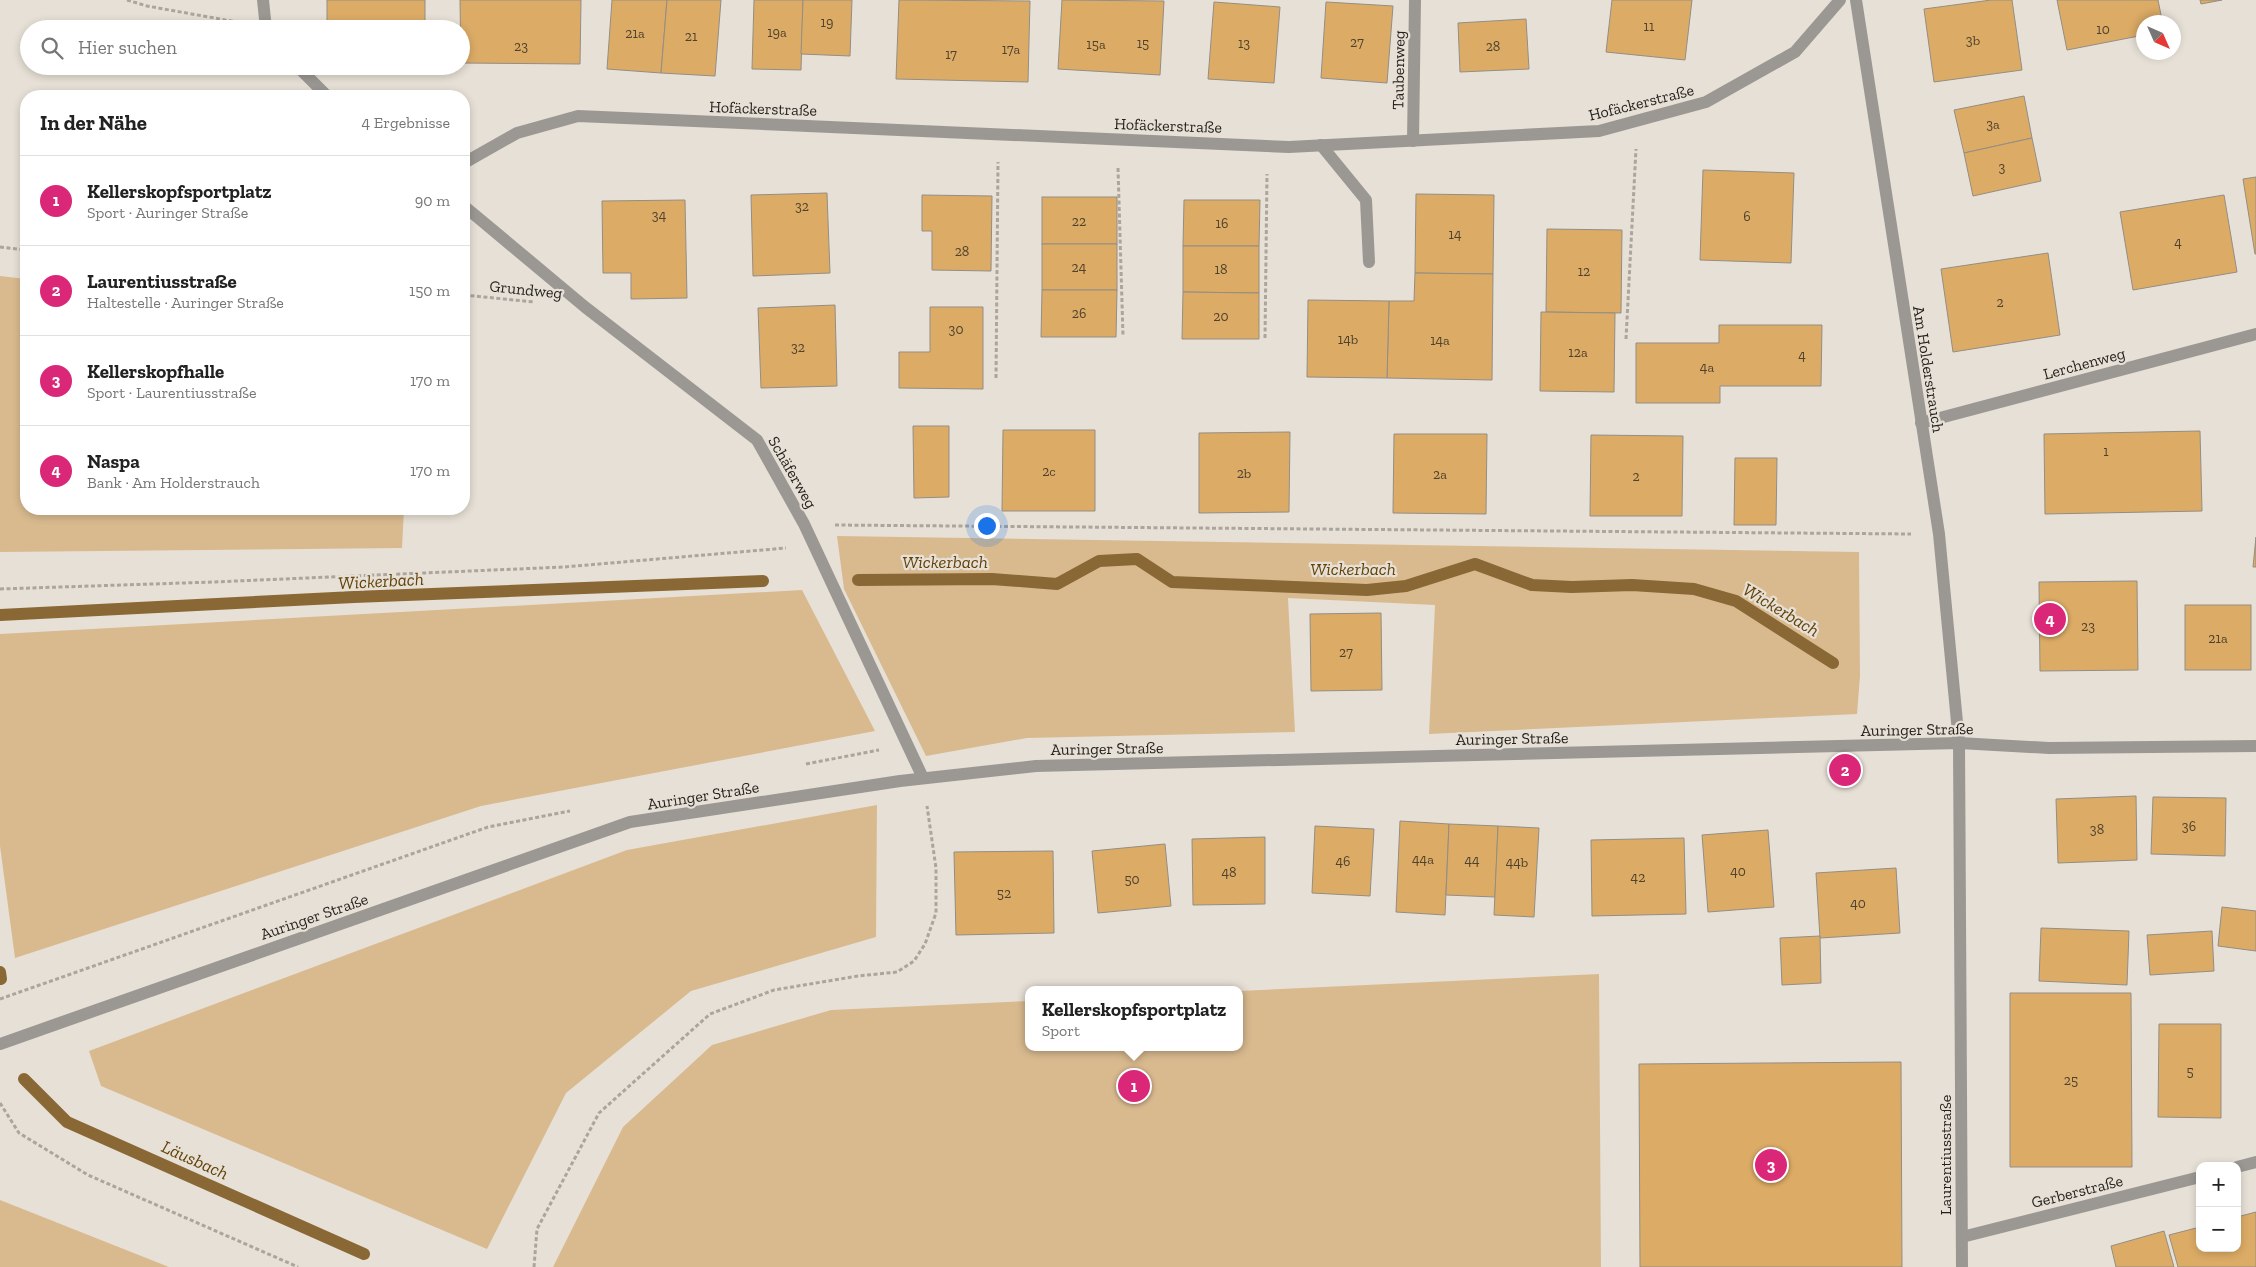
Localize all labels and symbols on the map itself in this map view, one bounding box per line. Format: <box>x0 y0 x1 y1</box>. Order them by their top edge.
house number: 19 <box>821 14 833 31</box>
north arrow <box>2136 15 2181 60</box>
house number: 11 <box>1644 18 1655 35</box>
house number: 10 <box>2096 21 2110 38</box>
house number: 19a <box>767 24 787 41</box>
house number: 21a <box>625 25 645 42</box>
house number: 21 <box>685 28 698 45</box>
street label: Taubenweg <box>1388 30 1409 110</box>
house number: 3b <box>1966 32 1980 49</box>
house number: 27 <box>1350 34 1364 51</box>
house number: 15 <box>1137 35 1149 52</box>
house number: 13 <box>1238 35 1250 52</box>
house number: 15a <box>1086 36 1106 53</box>
house number: 23 <box>514 38 528 55</box>
house number: 28 <box>1486 38 1500 55</box>
house number: 17a <box>1002 41 1020 58</box>
house number: 17 <box>945 46 957 63</box>
street label: Hofäckerstraße <box>1587 80 1696 125</box>
street label: Hofäckerstraße <box>709 97 817 120</box>
street label: Hofäckerstraße <box>1114 114 1222 137</box>
house number: 3a <box>1986 116 2000 133</box>
house number: 3 <box>1999 159 2006 176</box>
house number: 32 <box>795 198 809 215</box>
house number: 34 <box>652 207 667 224</box>
house number: 6 <box>1743 208 1751 225</box>
house number: 22 <box>1072 213 1086 230</box>
house number: 16 <box>1216 215 1228 232</box>
house number: 14 <box>1449 226 1462 243</box>
house number: 4 <box>2174 234 2182 251</box>
house number: 28 <box>955 243 969 260</box>
house number: 24 <box>1072 259 1087 276</box>
house number: 18 <box>1215 261 1227 278</box>
house number: 12 <box>1578 263 1590 280</box>
street label: Grundweg <box>489 276 563 303</box>
house number: 2 <box>1996 294 2004 311</box>
house number: 26 <box>1072 305 1086 322</box>
street label: Am Holderstrauch <box>1909 305 1948 434</box>
house number: 20 <box>1213 308 1229 325</box>
house number: 30 <box>949 321 963 338</box>
house number: 14b <box>1338 331 1358 348</box>
house number: 14a <box>1430 332 1450 349</box>
house number: 32 <box>791 339 805 356</box>
street label: Lerchenweg <box>2041 343 2127 384</box>
house number: 12a <box>1568 344 1588 361</box>
house number: 4 <box>1798 347 1806 364</box>
house number: 4a <box>1700 359 1714 376</box>
street label: Schäferweg <box>764 433 821 512</box>
house number: 1 <box>2103 443 2109 460</box>
house number: 2c <box>1042 463 1056 480</box>
house number: 2b <box>1237 465 1251 482</box>
house number: 2a <box>1433 466 1447 483</box>
house number: 2 <box>1632 468 1640 485</box>
your location <box>974 513 1000 539</box>
water label: Wickerbach <box>902 551 988 573</box>
water label: Wickerbach <box>1310 558 1396 580</box>
water label: Wickerbach <box>338 568 424 594</box>
water label: Wickerbach <box>1739 579 1823 641</box>
pin: 4 <box>2034 600 2066 638</box>
house number: 23 <box>2081 618 2095 635</box>
house number: 21a <box>2208 630 2228 647</box>
house number: 27 <box>1339 644 1353 661</box>
street label: Auringer Straße <box>1860 719 1974 740</box>
street label: Auringer Straße <box>1455 728 1569 749</box>
street label: Auringer Straße <box>1050 738 1164 759</box>
pin: 2 <box>1829 751 1861 789</box>
street label: Auringer Straße <box>646 777 760 814</box>
house number: 36 <box>2182 818 2196 835</box>
house number: 38 <box>2090 821 2104 838</box>
house number: 44a <box>1412 851 1434 868</box>
house number: 44 <box>1464 852 1480 869</box>
house number: 46 <box>1336 853 1350 870</box>
house number: 44b <box>1506 854 1528 871</box>
house number: 40 <box>1730 863 1746 880</box>
house number: 48 <box>1221 864 1237 881</box>
house number: 42 <box>1631 869 1645 886</box>
house number: 50 <box>1124 871 1140 888</box>
house number: 52 <box>997 885 1011 902</box>
street label: Auringer Straße <box>258 889 371 944</box>
house number: 40 <box>1850 895 1866 912</box>
house number: 5 <box>2186 1063 2194 1080</box>
pin: 1 <box>1118 1067 1150 1105</box>
house number: 25 <box>2064 1072 2078 1089</box>
street label: Laurentiusstraße <box>1936 1095 1955 1215</box>
water label: Läusbach <box>158 1136 232 1184</box>
pin: 3 <box>1755 1146 1787 1184</box>
street label: Gerberstraße <box>2029 1171 2125 1212</box>

